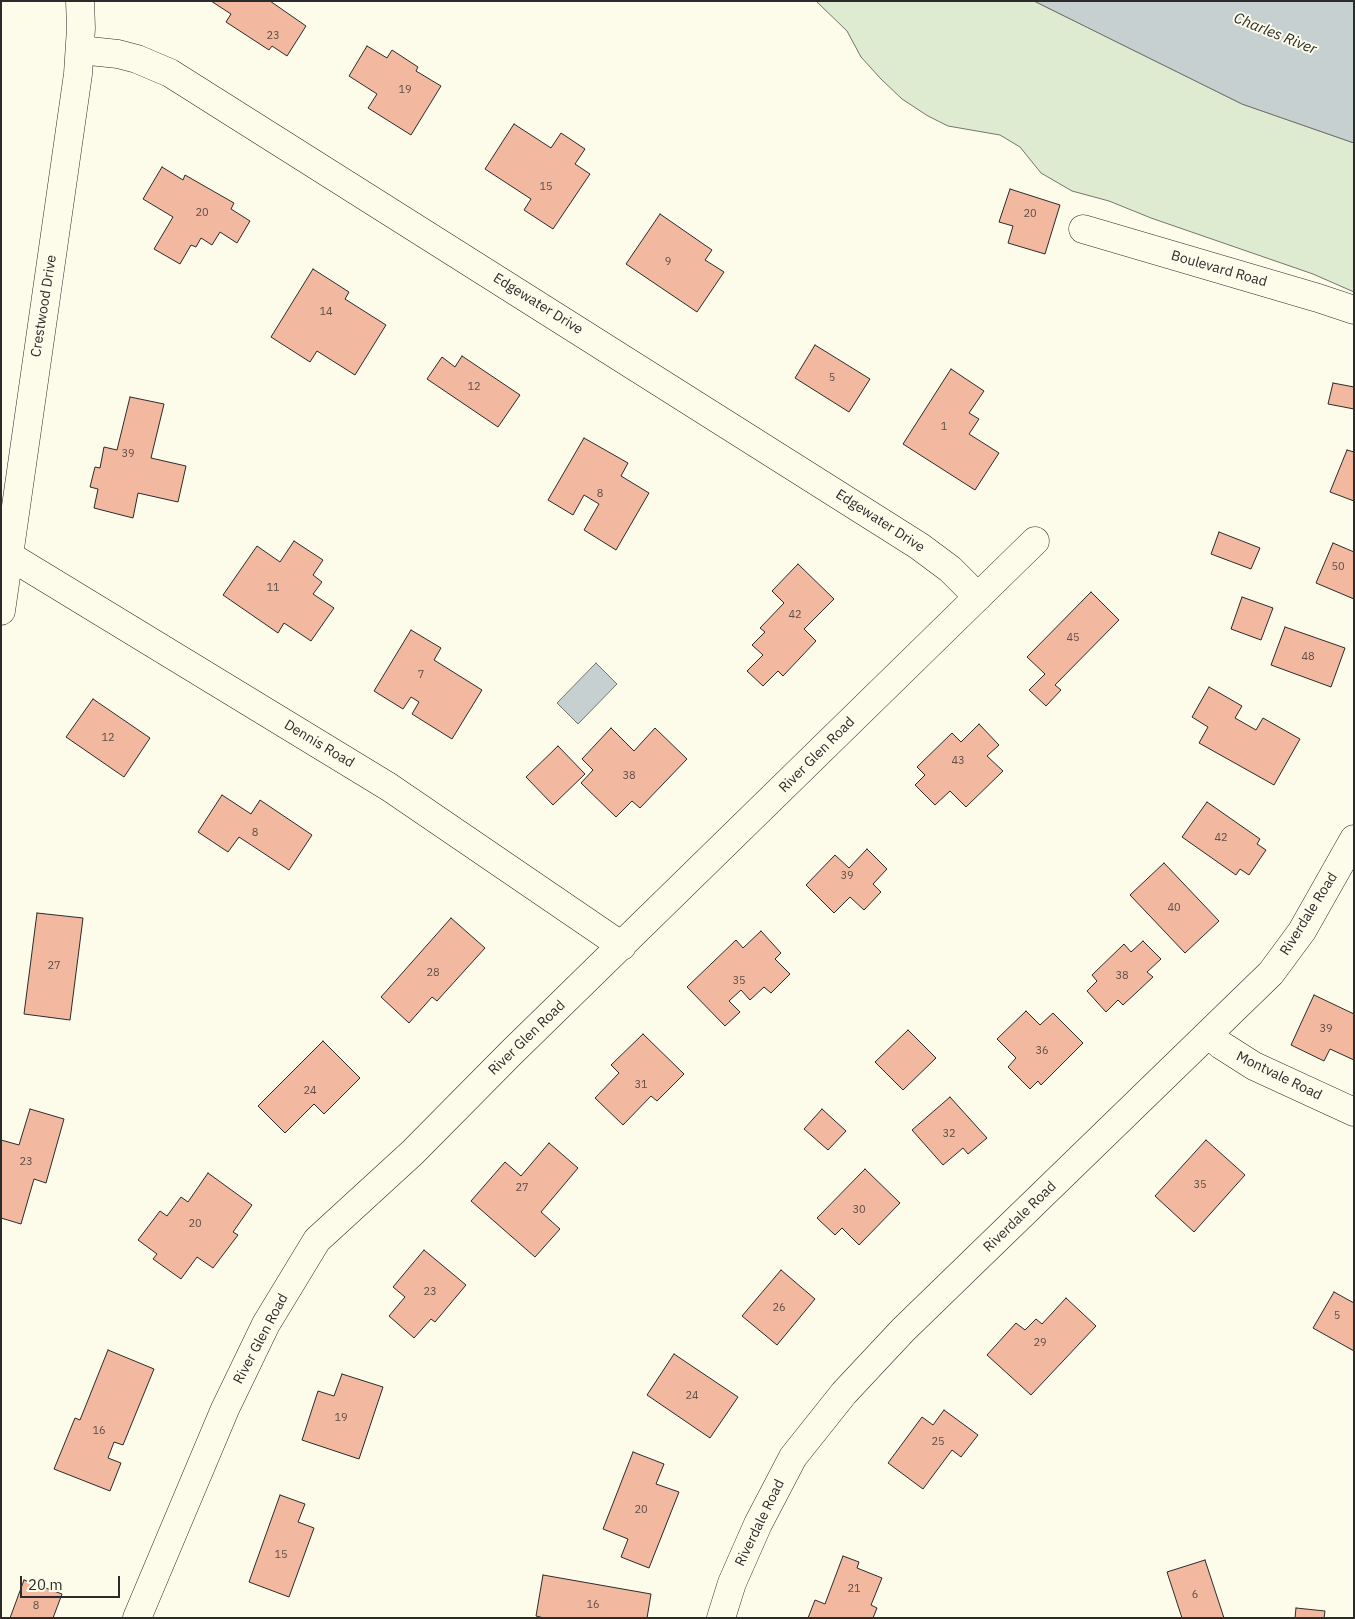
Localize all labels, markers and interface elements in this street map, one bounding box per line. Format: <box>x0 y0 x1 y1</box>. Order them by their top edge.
water label: Charles River <box>1231 9 1319 59</box>
house number: 23 <box>266 29 280 43</box>
house number: 19 <box>398 83 412 97</box>
house number: 15 <box>539 180 553 194</box>
house number: 20 <box>195 206 209 220</box>
house number: 20 <box>1023 207 1037 221</box>
street label: Boulevard Road <box>1169 247 1269 291</box>
street label: Crestwood Drive <box>28 254 60 358</box>
house number: 9 <box>665 255 671 269</box>
street label: Edgewater Drive <box>490 270 586 338</box>
house number: 14 <box>319 305 333 319</box>
house number: 5 <box>829 371 835 385</box>
house number: 12 <box>467 380 481 394</box>
house number: 1 <box>941 420 947 434</box>
house number: 39 <box>121 447 135 461</box>
street label: Edgewater Drive <box>832 486 928 556</box>
house number: 8 <box>597 487 603 501</box>
house number: 50 <box>1331 560 1345 574</box>
house number: 11 <box>266 581 280 595</box>
house number: 42 <box>788 608 802 622</box>
house number: 45 <box>1066 631 1080 645</box>
house number: 48 <box>1301 650 1315 664</box>
house number: 7 <box>418 668 424 682</box>
street label: River Glen Road <box>776 714 858 796</box>
street label: Dennis Road <box>281 717 357 771</box>
house number: 12 <box>101 731 115 745</box>
house number: 43 <box>951 754 965 768</box>
house number: 38 <box>622 769 636 783</box>
house number: 8 <box>252 826 258 840</box>
house number: 42 <box>1214 831 1228 845</box>
house number: 39 <box>840 869 854 883</box>
street label: Riverdale Road <box>1277 869 1341 959</box>
house number: 40 <box>1167 901 1181 915</box>
house number: 27 <box>47 959 61 973</box>
house number: 28 <box>426 966 440 980</box>
house number: 38 <box>1115 969 1129 983</box>
house number: 35 <box>732 974 746 988</box>
street label: River Glen Road <box>485 997 569 1079</box>
house number: 39 <box>1319 1022 1333 1036</box>
house number: 36 <box>1035 1044 1049 1058</box>
street label: Montvale Road <box>1233 1048 1325 1104</box>
house number: 31 <box>634 1078 648 1092</box>
house number: 24 <box>303 1084 317 1098</box>
house number: 32 <box>942 1127 956 1141</box>
house number: 23 <box>19 1155 33 1169</box>
street label: Riverdale Road <box>980 1178 1060 1256</box>
house number: 35 <box>1193 1178 1207 1192</box>
house number: 27 <box>515 1181 529 1195</box>
house number: 30 <box>852 1203 866 1217</box>
house number: 20 <box>188 1217 202 1231</box>
house number: 23 <box>423 1285 437 1299</box>
street label: River Glen Road <box>230 1291 292 1387</box>
house number: 26 <box>772 1301 786 1315</box>
house number: 5 <box>1334 1309 1340 1323</box>
house number: 29 <box>1033 1336 1047 1350</box>
house number: 24 <box>685 1389 699 1403</box>
house number: 19 <box>334 1411 348 1425</box>
house number: 16 <box>92 1424 106 1438</box>
house number: 25 <box>931 1435 945 1449</box>
street label: Riverdale Road <box>732 1477 788 1569</box>
house number: 20 <box>634 1503 648 1517</box>
house number: 15 <box>274 1548 288 1562</box>
scale bar <box>22 1566 122 1598</box>
text: 20 m <box>28 1575 63 1594</box>
house number: 21 <box>847 1582 861 1596</box>
house number: 6 <box>1192 1588 1198 1602</box>
house number: 16 <box>586 1598 600 1612</box>
house number: 8 <box>33 1599 39 1613</box>

